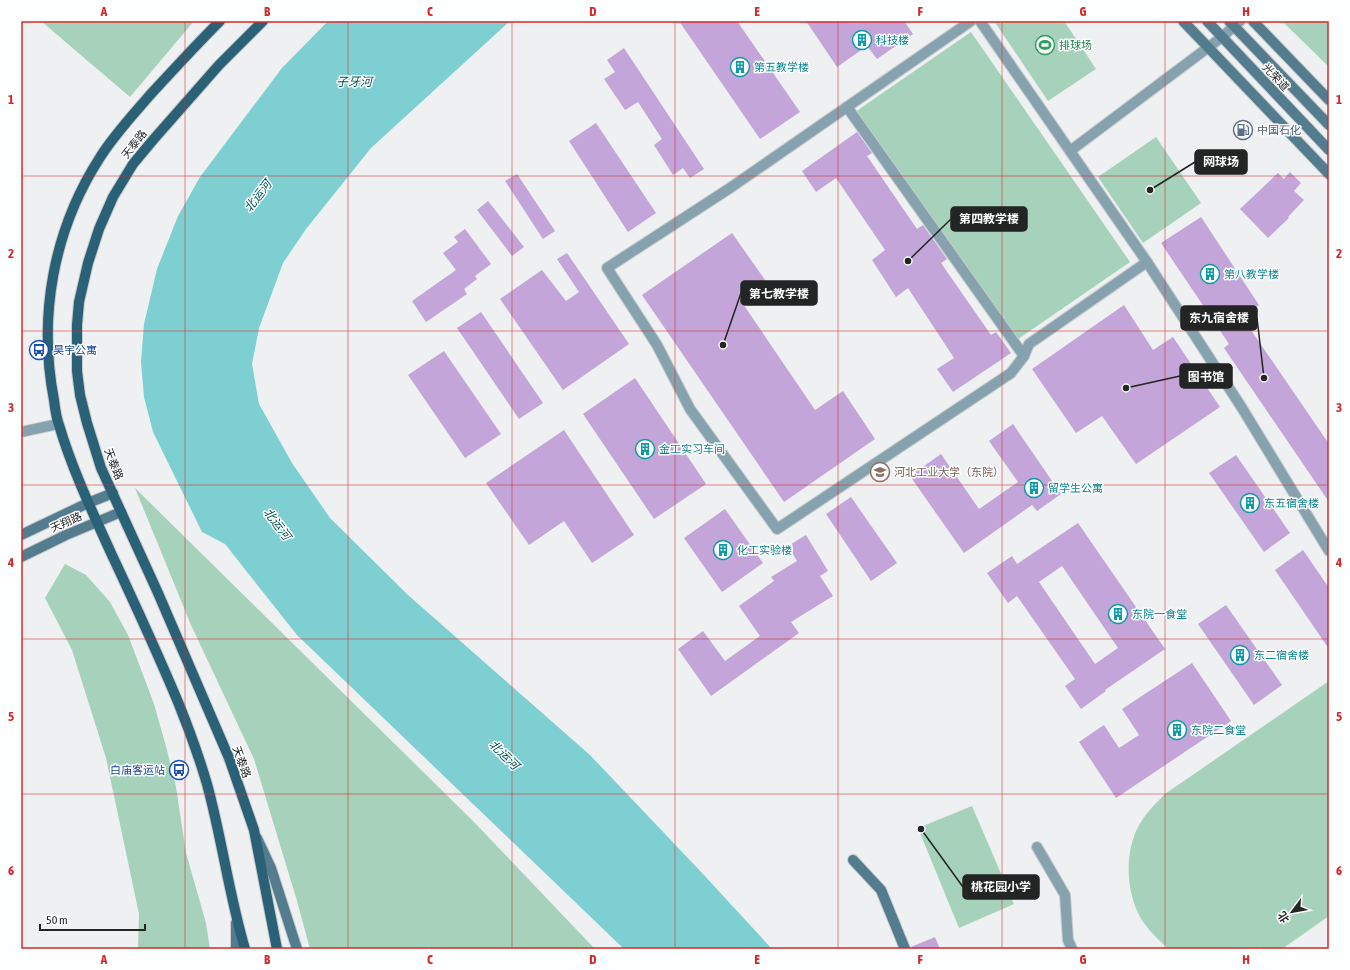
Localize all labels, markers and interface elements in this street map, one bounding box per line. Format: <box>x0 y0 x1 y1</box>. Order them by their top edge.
text: A <box>100 4 108 19</box>
text: B <box>264 4 271 19</box>
text: C <box>427 4 433 19</box>
text: D <box>589 4 597 19</box>
text: E <box>754 4 760 19</box>
text: F <box>917 4 923 19</box>
text: G <box>1080 4 1087 19</box>
text: H <box>1242 4 1250 19</box>
building icon: 科技楼 <box>851 29 873 51</box>
place label: 科技楼 <box>876 34 909 46</box>
sports icon: 排球场 <box>1034 34 1056 56</box>
place label: 排球场 <box>1059 39 1092 51</box>
building icon: 第五教学楼 <box>729 56 751 78</box>
place label: 第五教学楼 <box>754 61 809 73</box>
street label: 光荣道 <box>1260 61 1292 93</box>
water label: 子牙河 <box>336 75 374 89</box>
text: 1 <box>8 92 14 107</box>
text: 1 <box>1336 92 1342 107</box>
fuel station icon: 中国石化 <box>1232 119 1254 141</box>
place label: 中国石化 <box>1257 124 1301 136</box>
street label: 天泰路 <box>119 127 149 161</box>
callout: 网球场 <box>1195 150 1247 174</box>
text: 网球场 <box>1203 155 1239 169</box>
water label: 北运河 <box>241 176 276 214</box>
callout: 第四教学楼 <box>951 207 1027 231</box>
text: 第四教学楼 <box>959 212 1019 226</box>
text: 2 <box>8 246 14 261</box>
text: 2 <box>1336 246 1342 261</box>
building icon: 第八教学楼 <box>1199 263 1221 285</box>
place label: 第八教学楼 <box>1224 268 1279 280</box>
callout: 第七教学楼 <box>741 281 817 305</box>
text: 第七教学楼 <box>749 287 809 301</box>
callout: 东九宿舍楼 <box>1181 306 1257 330</box>
text: 东九宿舍楼 <box>1189 311 1249 325</box>
bus stop icon: 昊宇公寓 <box>28 339 50 361</box>
place label: 昊宇公寓 <box>53 344 97 356</box>
callout: 图书馆 <box>1180 364 1232 388</box>
text: 图书馆 <box>1188 370 1224 384</box>
text: 3 <box>8 400 14 415</box>
text: 3 <box>1336 400 1342 415</box>
building icon: 金工实习车间 <box>634 438 656 460</box>
place label: 金工实习车间 <box>659 443 725 455</box>
street label: 天泰路 <box>102 446 126 482</box>
school or university icon: 河北工业大学（东院） <box>869 461 891 483</box>
place label: 河北工业大学（东院） <box>894 466 1004 478</box>
building icon: 留学生公寓 <box>1023 477 1045 499</box>
place label: 留学生公寓 <box>1048 482 1103 494</box>
building icon: 东五宿舍楼 <box>1239 492 1261 514</box>
place label: 东五宿舍楼 <box>1264 497 1319 509</box>
water label: 北运河 <box>261 505 295 544</box>
street label: 天翔路 <box>48 510 84 534</box>
building icon: 化工实验楼 <box>712 539 734 561</box>
place label: 化工实验楼 <box>737 544 792 556</box>
text: 4 <box>7 555 14 570</box>
text: 4 <box>1335 555 1342 570</box>
building icon: 东院一食堂 <box>1107 603 1129 625</box>
place label: 东院一食堂 <box>1132 608 1187 620</box>
building icon: 东二宿舍楼 <box>1229 644 1251 666</box>
place label: 东二宿舍楼 <box>1254 649 1309 661</box>
text: 5 <box>8 709 14 724</box>
text: 5 <box>1336 709 1342 724</box>
building icon: 东院二食堂 <box>1166 719 1188 741</box>
place label: 东院二食堂 <box>1191 724 1246 736</box>
water label: 北运河 <box>486 737 523 774</box>
street label: 天泰路 <box>231 744 253 780</box>
bus stop icon: 白庙客运站 <box>168 759 190 781</box>
place label: 白庙客运站 <box>110 764 165 776</box>
text: 6 <box>8 863 14 878</box>
text: 6 <box>1336 863 1342 878</box>
callout: 桃花园小学 <box>963 875 1039 899</box>
text: 桃花园小学 <box>971 880 1031 894</box>
north arrow <box>1272 892 1312 932</box>
scale bar <box>40 906 145 932</box>
text: 北 <box>1276 909 1292 925</box>
text: 50 m <box>46 913 68 927</box>
text: A <box>100 952 108 967</box>
text: B <box>264 952 271 967</box>
text: C <box>427 952 433 967</box>
text: D <box>589 952 597 967</box>
text: E <box>754 952 760 967</box>
text: F <box>917 952 923 967</box>
text: G <box>1080 952 1087 967</box>
text: H <box>1242 952 1250 967</box>

